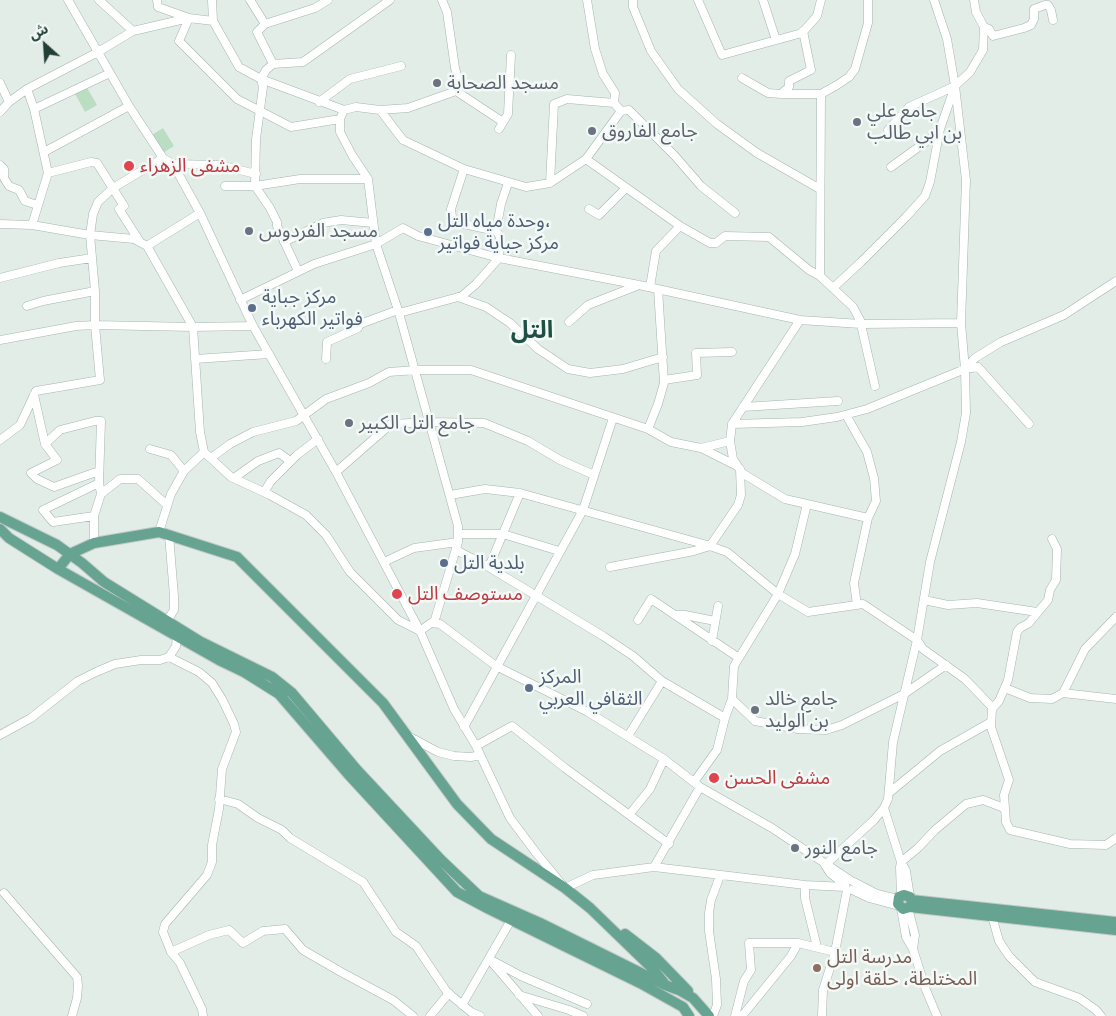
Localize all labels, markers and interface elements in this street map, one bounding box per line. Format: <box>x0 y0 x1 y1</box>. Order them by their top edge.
text: ش <box>26 19 51 43</box>
north arrow <box>20 20 70 70</box>
place label: مسجد الصحابة <box>447 72 559 94</box>
marker: مسجد الصحابة <box>431 77 443 89</box>
place label: جامع علي بن ابي طالب <box>867 100 962 144</box>
marker: جامع علي بن ابي طالب <box>851 116 863 128</box>
place label: جامع الفاروق <box>602 120 698 142</box>
marker: جامع الفاروق <box>586 125 598 137</box>
place label: مشفى الزهراء <box>140 155 240 177</box>
marker: مشفى الزهراء <box>122 159 136 173</box>
place label: وحدة مياه التل، مركز جباية فواتير <box>438 210 559 254</box>
place label: مسجد الفردوس <box>259 220 378 242</box>
marker: مسجد الفردوس <box>243 225 255 237</box>
marker: وحدة مياه التل، مركز جباية فواتير <box>422 226 434 238</box>
place label: مركز جباية فواتير الكهرباء <box>262 286 363 330</box>
marker: مركز جباية فواتير الكهرباء <box>246 302 258 314</box>
district label: التل <box>511 316 553 344</box>
place label: جامع التل الكبير <box>359 412 475 434</box>
marker: جامع التل الكبير <box>343 417 355 429</box>
place label: بلدية التل <box>454 552 524 574</box>
marker: بلدية التل <box>438 557 450 569</box>
place label: مستوصف التل <box>408 583 523 605</box>
marker: مستوصف التل <box>390 587 404 601</box>
place label: المركز الثقافي العربي <box>539 666 643 710</box>
marker: المركز الثقافي العربي <box>523 682 535 694</box>
place label: جامع خالد بن الوليد <box>765 688 838 732</box>
marker: جامع خالد بن الوليد <box>749 704 761 716</box>
place label: مشفى الحسن <box>725 767 830 789</box>
marker: مشفى الحسن <box>707 771 721 785</box>
place label: جامع النور <box>805 837 878 859</box>
marker: جامع النور <box>789 842 801 854</box>
place label: مدرسة التل المختلطة، حلقة اولى <box>827 946 977 990</box>
marker: مدرسة التل المختلطة، حلقة اولى <box>811 962 823 974</box>

